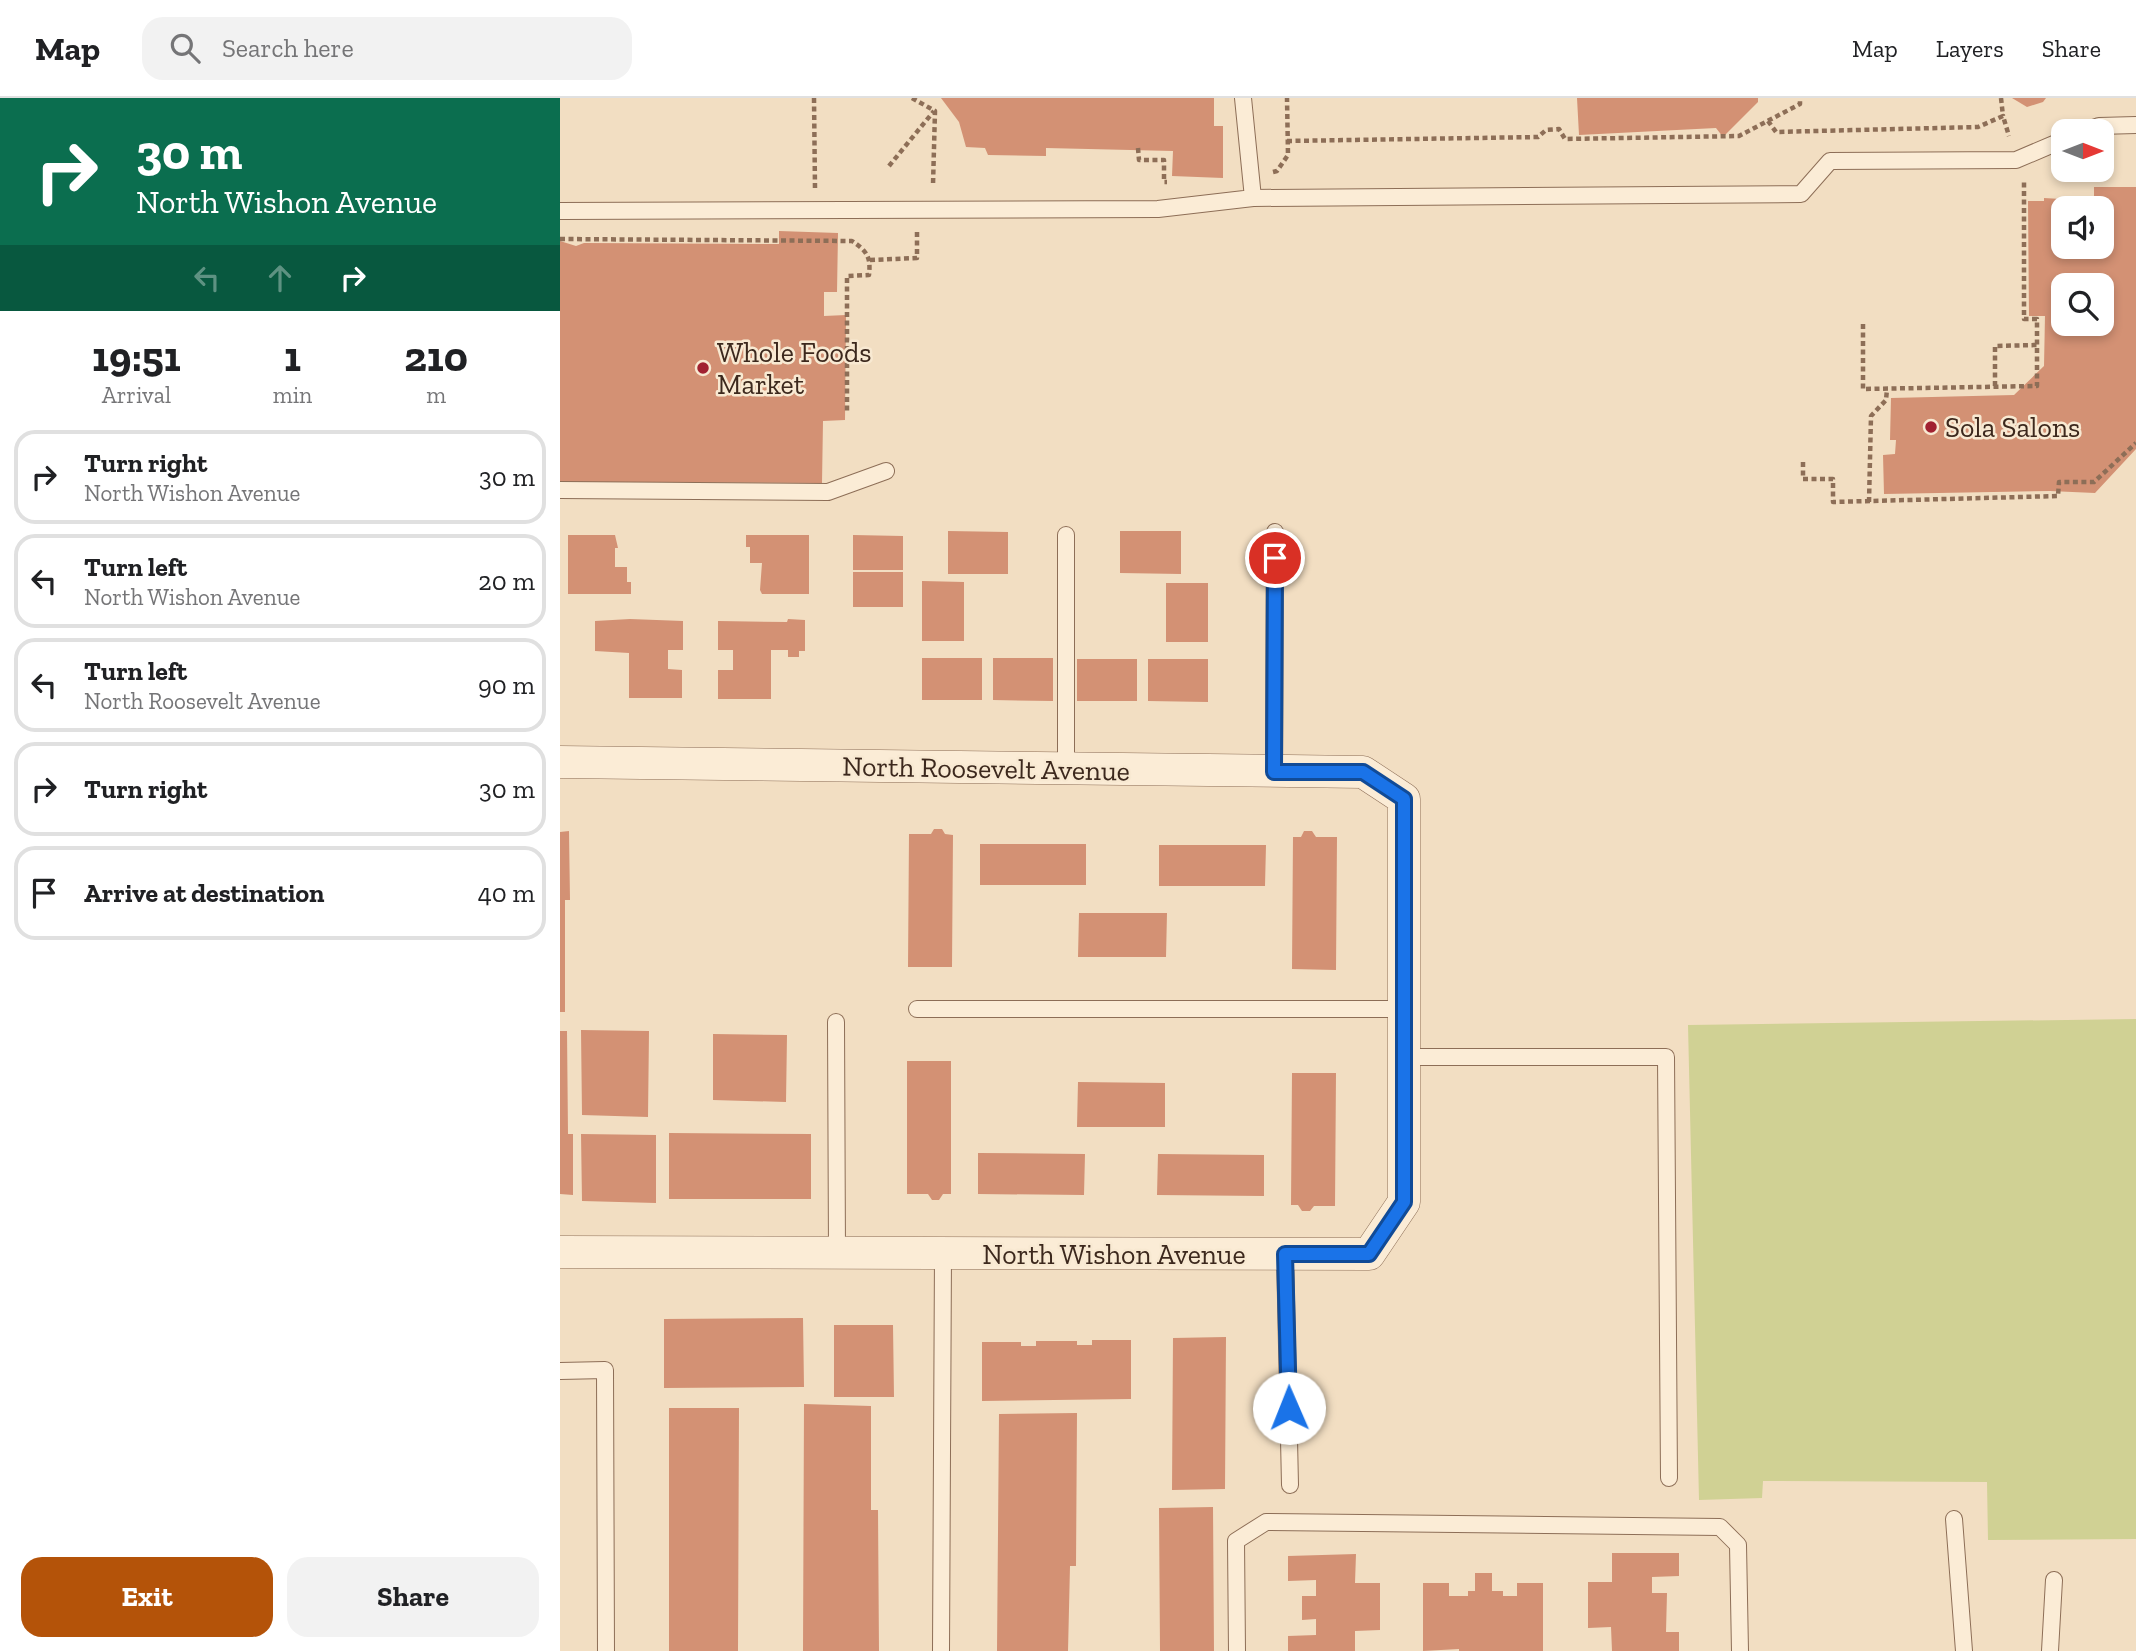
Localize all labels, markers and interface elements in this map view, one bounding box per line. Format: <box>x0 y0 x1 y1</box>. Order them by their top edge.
search box <box>142 17 632 80</box>
text: Map <box>35 29 100 68</box>
icon: search <box>166 29 204 67</box>
text: Search here <box>222 32 354 64</box>
text: Map <box>1852 34 1898 63</box>
text: Layers <box>1936 34 2004 63</box>
text: Share <box>2042 34 2101 63</box>
north arrow <box>2051 119 2114 182</box>
map controls <box>2051 119 2114 336</box>
text: 30 m <box>136 123 242 182</box>
icon: right <box>21 126 112 217</box>
text: North Wishon Avenue <box>136 183 437 221</box>
button: sound <box>2051 196 2114 259</box>
icon: left <box>188 259 226 297</box>
icon: ahead <box>261 259 299 297</box>
icon: right <box>334 259 372 297</box>
button: search <box>2051 273 2114 336</box>
text: 19:51 <box>92 331 181 382</box>
text: 1 <box>284 331 301 382</box>
text: 210 <box>404 331 468 382</box>
place label: Whole Foods Market <box>717 336 872 401</box>
marker: Whole Foods Market <box>695 360 711 376</box>
text: Arrival <box>102 381 171 409</box>
text: min <box>273 381 312 409</box>
text: m <box>426 381 446 409</box>
place label: Sola Salons <box>1945 411 2080 444</box>
marker: Sola Salons <box>1923 419 1939 435</box>
text: Turn right <box>84 447 207 479</box>
icon: right <box>25 458 63 496</box>
text: 30 m <box>479 461 535 493</box>
text: North Wishon Avenue <box>84 479 300 507</box>
pin <box>1245 528 1305 588</box>
icon: arrive <box>1256 539 1294 577</box>
text: Turn left <box>84 551 187 583</box>
icon: left <box>25 562 63 600</box>
text: 20 m <box>478 565 535 597</box>
text: North Wishon Avenue <box>84 583 300 611</box>
text: Turn left <box>84 655 187 687</box>
icon: left <box>25 666 63 704</box>
text: 90 m <box>478 669 535 701</box>
text: North Roosevelt Avenue <box>84 687 321 715</box>
street label: North Roosevelt Avenue <box>842 749 1130 788</box>
icon: right <box>25 770 63 808</box>
text: Turn right <box>84 773 207 805</box>
text: 30 m <box>479 773 535 805</box>
icon: arrive <box>25 874 63 912</box>
text: Arrive at destination <box>84 877 324 909</box>
text: 40 m <box>478 877 535 909</box>
street label: North Wishon Avenue <box>982 1238 1246 1271</box>
position arrow <box>1252 1371 1326 1445</box>
button: Exit <box>21 1557 273 1637</box>
button: Share <box>287 1557 539 1637</box>

